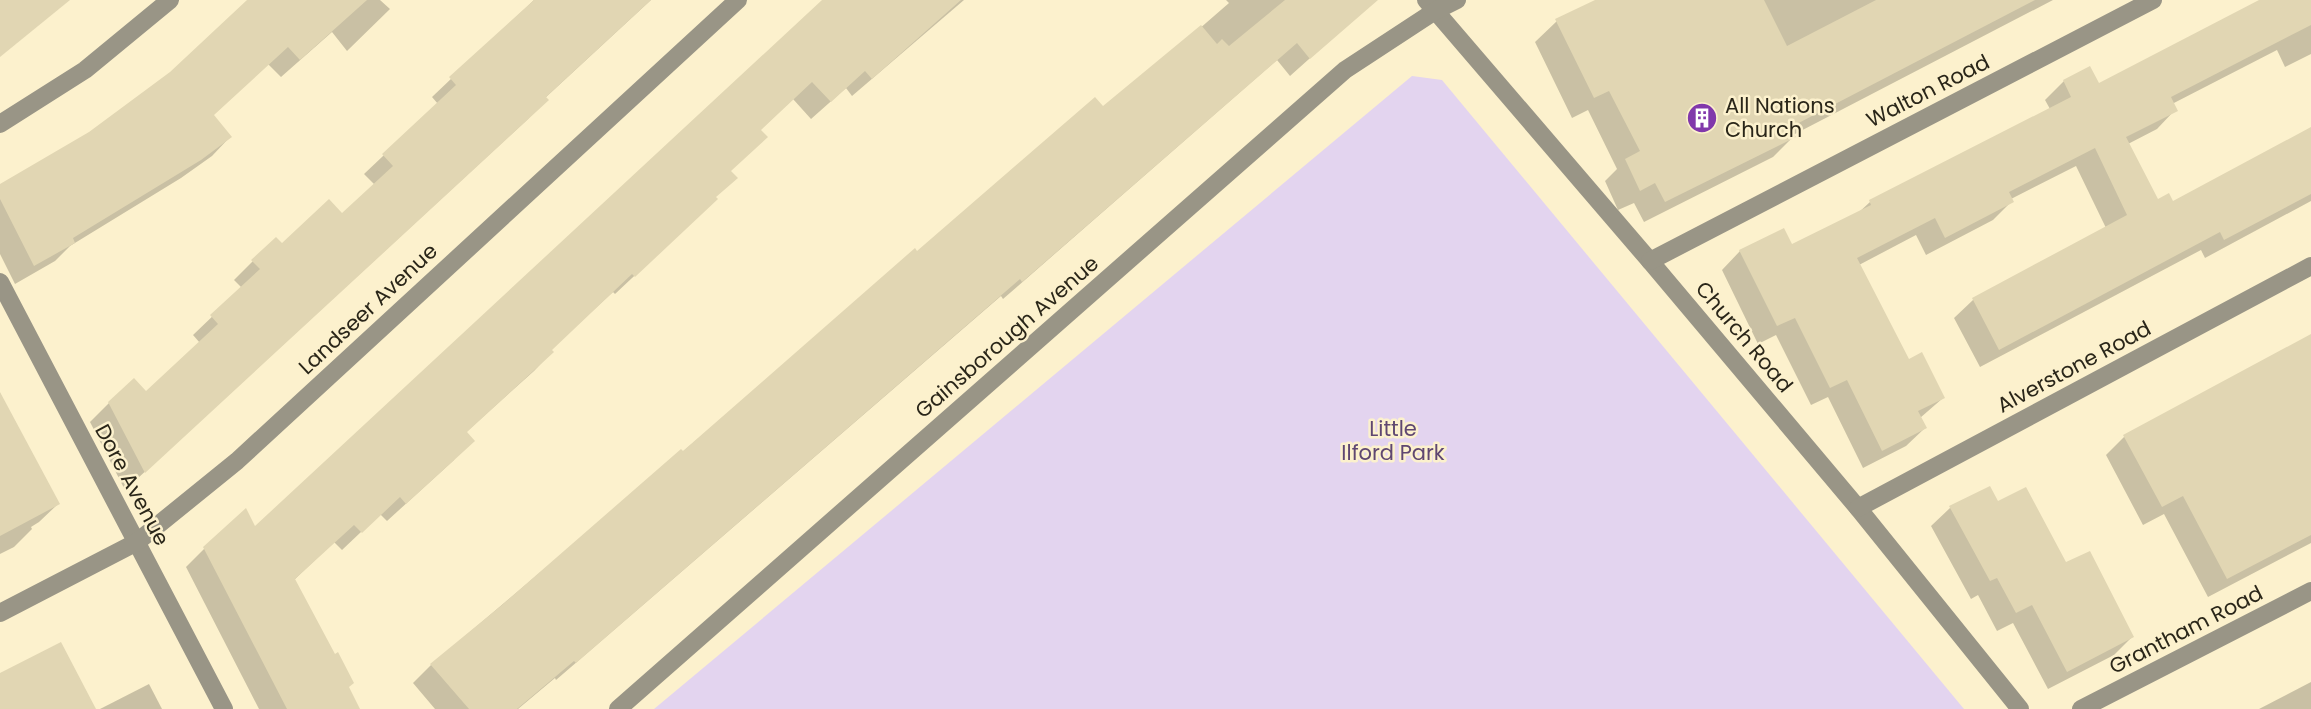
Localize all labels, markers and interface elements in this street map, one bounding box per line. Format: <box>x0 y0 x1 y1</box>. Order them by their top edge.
street label: Walton Road <box>1861 47 1994 134</box>
place label: All Nations Church <box>1725 91 1835 144</box>
building icon: All Nations Church <box>1685 101 1719 135</box>
street label: Landseer Avenue <box>292 237 443 381</box>
street label: Gainsborough Avenue <box>909 249 1105 425</box>
street label: Church Road <box>1689 275 1800 399</box>
street label: Alverstone Road <box>1992 314 2156 419</box>
park label: Little Ilford Park <box>1341 414 1445 467</box>
street label: Dore Avenue <box>88 419 177 551</box>
street label: Grantham Road <box>2104 578 2268 681</box>

